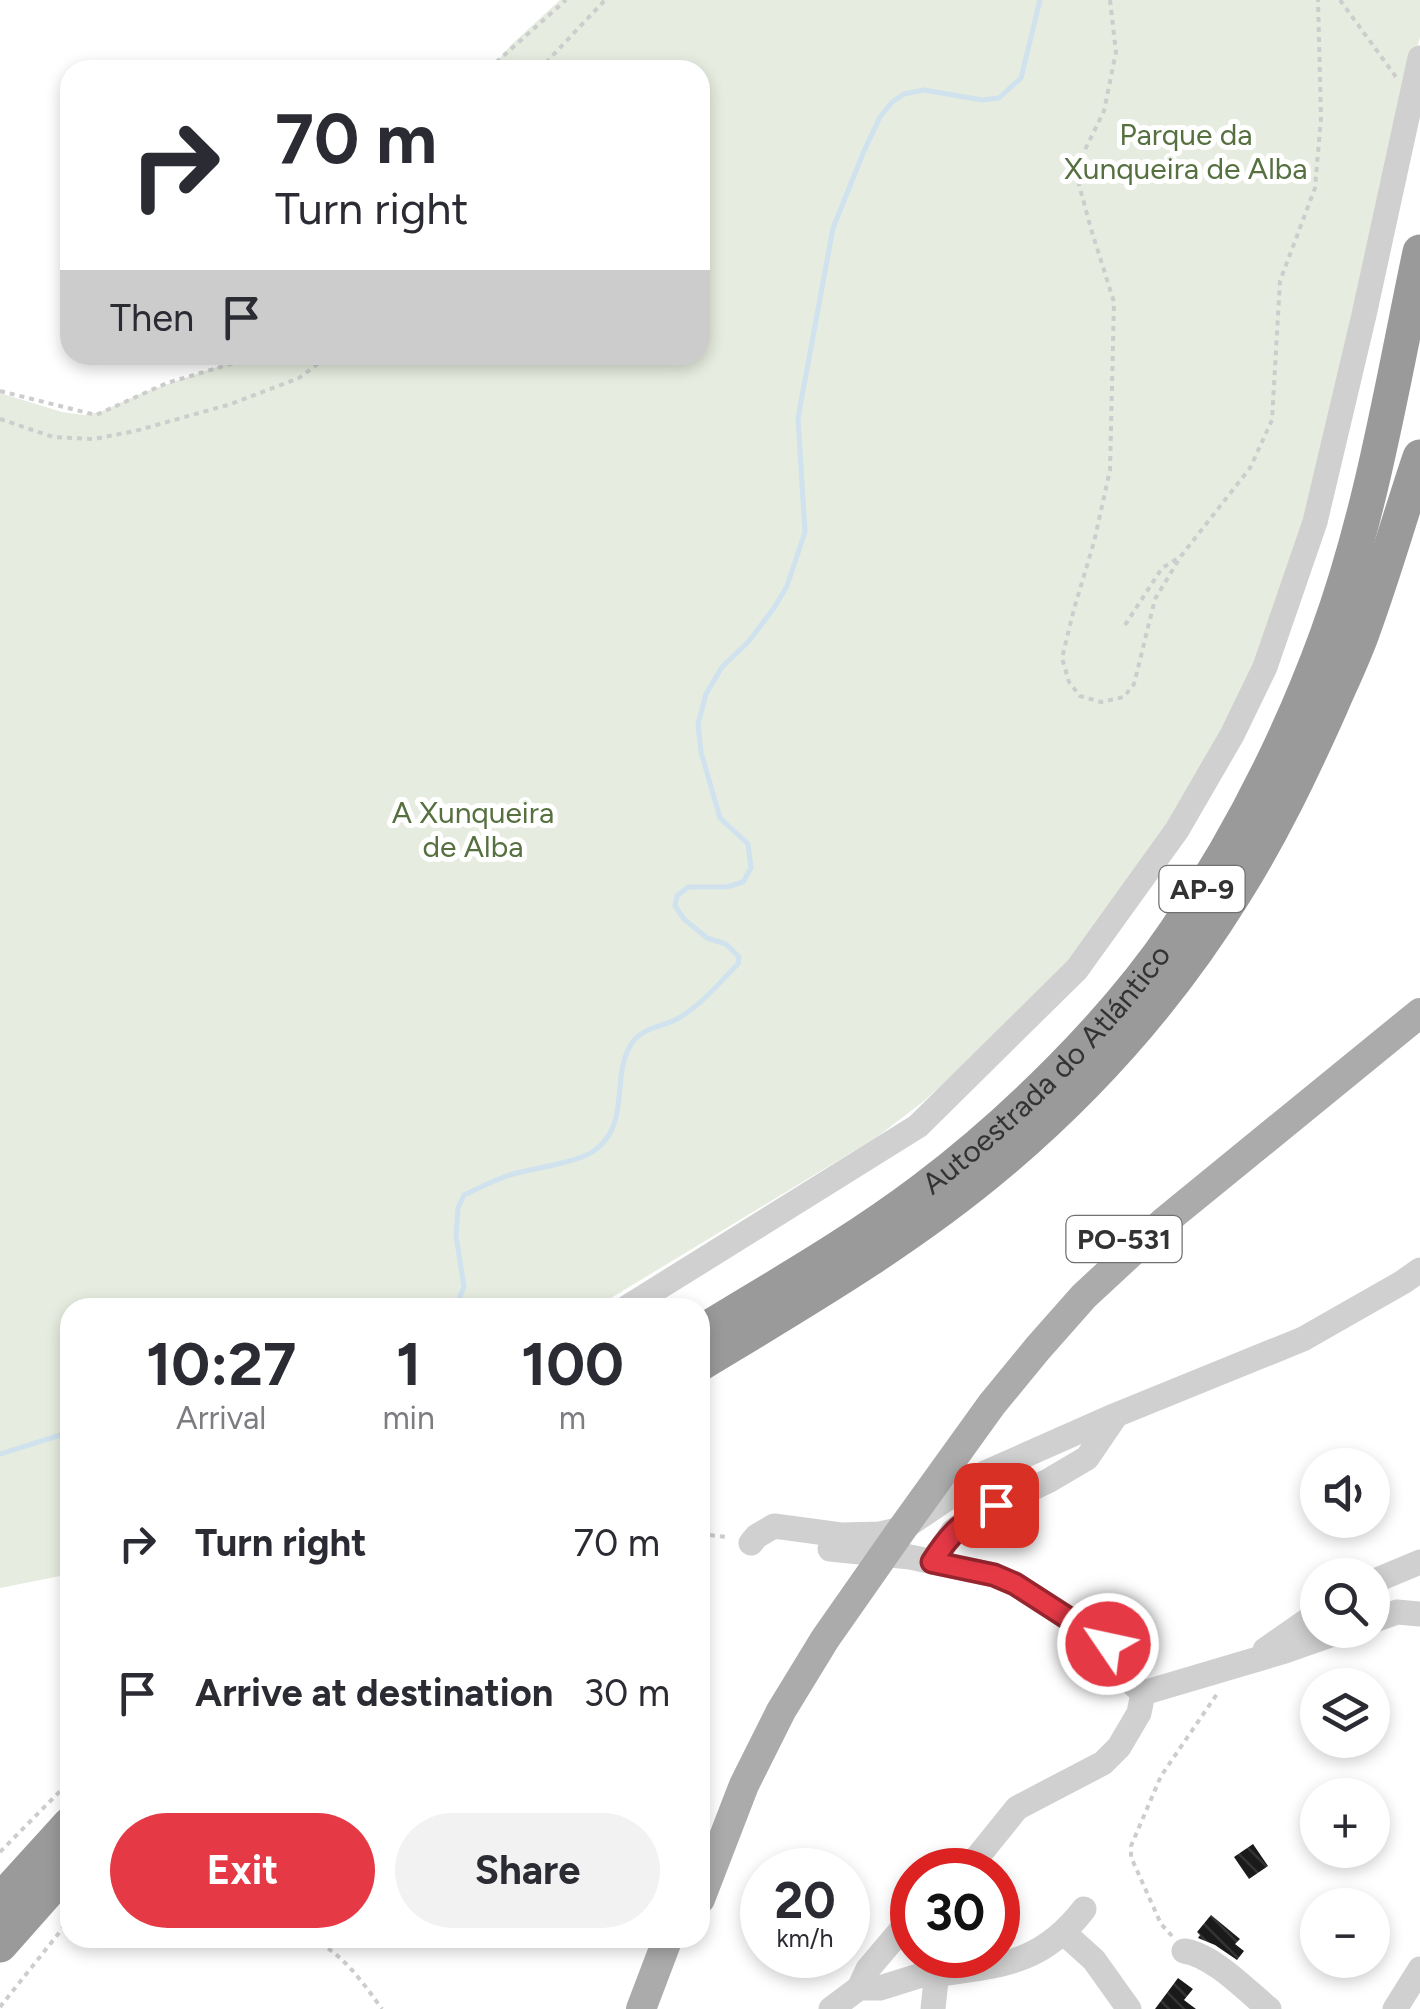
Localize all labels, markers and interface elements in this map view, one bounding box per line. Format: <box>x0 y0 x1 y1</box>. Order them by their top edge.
text: 70 m <box>275 96 437 181</box>
icon: right <box>110 100 240 230</box>
park label: Parque da Xunqueira de Alba <box>1064 116 1308 187</box>
text: Turn right <box>275 181 468 235</box>
icon: arrive <box>214 290 269 345</box>
text: Then <box>110 295 194 341</box>
park label: A Xunqueira de Alba <box>392 794 554 865</box>
road number: AP-9 <box>1160 866 1244 912</box>
street label: Autoestrada do Atlántico <box>914 937 1178 1202</box>
road number: PO-531 <box>1066 1216 1182 1262</box>
text: 10:27 <box>146 1328 296 1400</box>
text: 1 <box>396 1328 421 1400</box>
text: 100 <box>521 1328 624 1400</box>
text: Arrival <box>176 1399 266 1437</box>
text: min <box>382 1399 435 1437</box>
text: m <box>559 1399 586 1437</box>
map controls <box>1300 1448 1390 1978</box>
button: sound <box>1300 1448 1390 1538</box>
pin <box>954 1463 1039 1548</box>
icon: arrive <box>969 1478 1024 1533</box>
icon: right <box>110 1516 165 1571</box>
text: Turn right <box>195 1520 367 1566</box>
text: 70 m <box>574 1520 660 1566</box>
button: search <box>1300 1558 1390 1648</box>
position arrow <box>1056 1592 1160 1696</box>
icon: arrive <box>110 1666 165 1721</box>
button: layers <box>1300 1668 1390 1758</box>
text: Arrive at destination <box>195 1670 553 1716</box>
text: 30 m <box>583 1670 670 1716</box>
button: + <box>1300 1778 1390 1868</box>
button: Exit <box>110 1813 375 1928</box>
button: Share <box>395 1813 660 1928</box>
speed limit sign: 30 <box>890 1848 1020 1978</box>
text: 20 <box>774 1870 836 1931</box>
button: − <box>1300 1888 1390 1978</box>
text: km/h <box>776 1923 834 1953</box>

